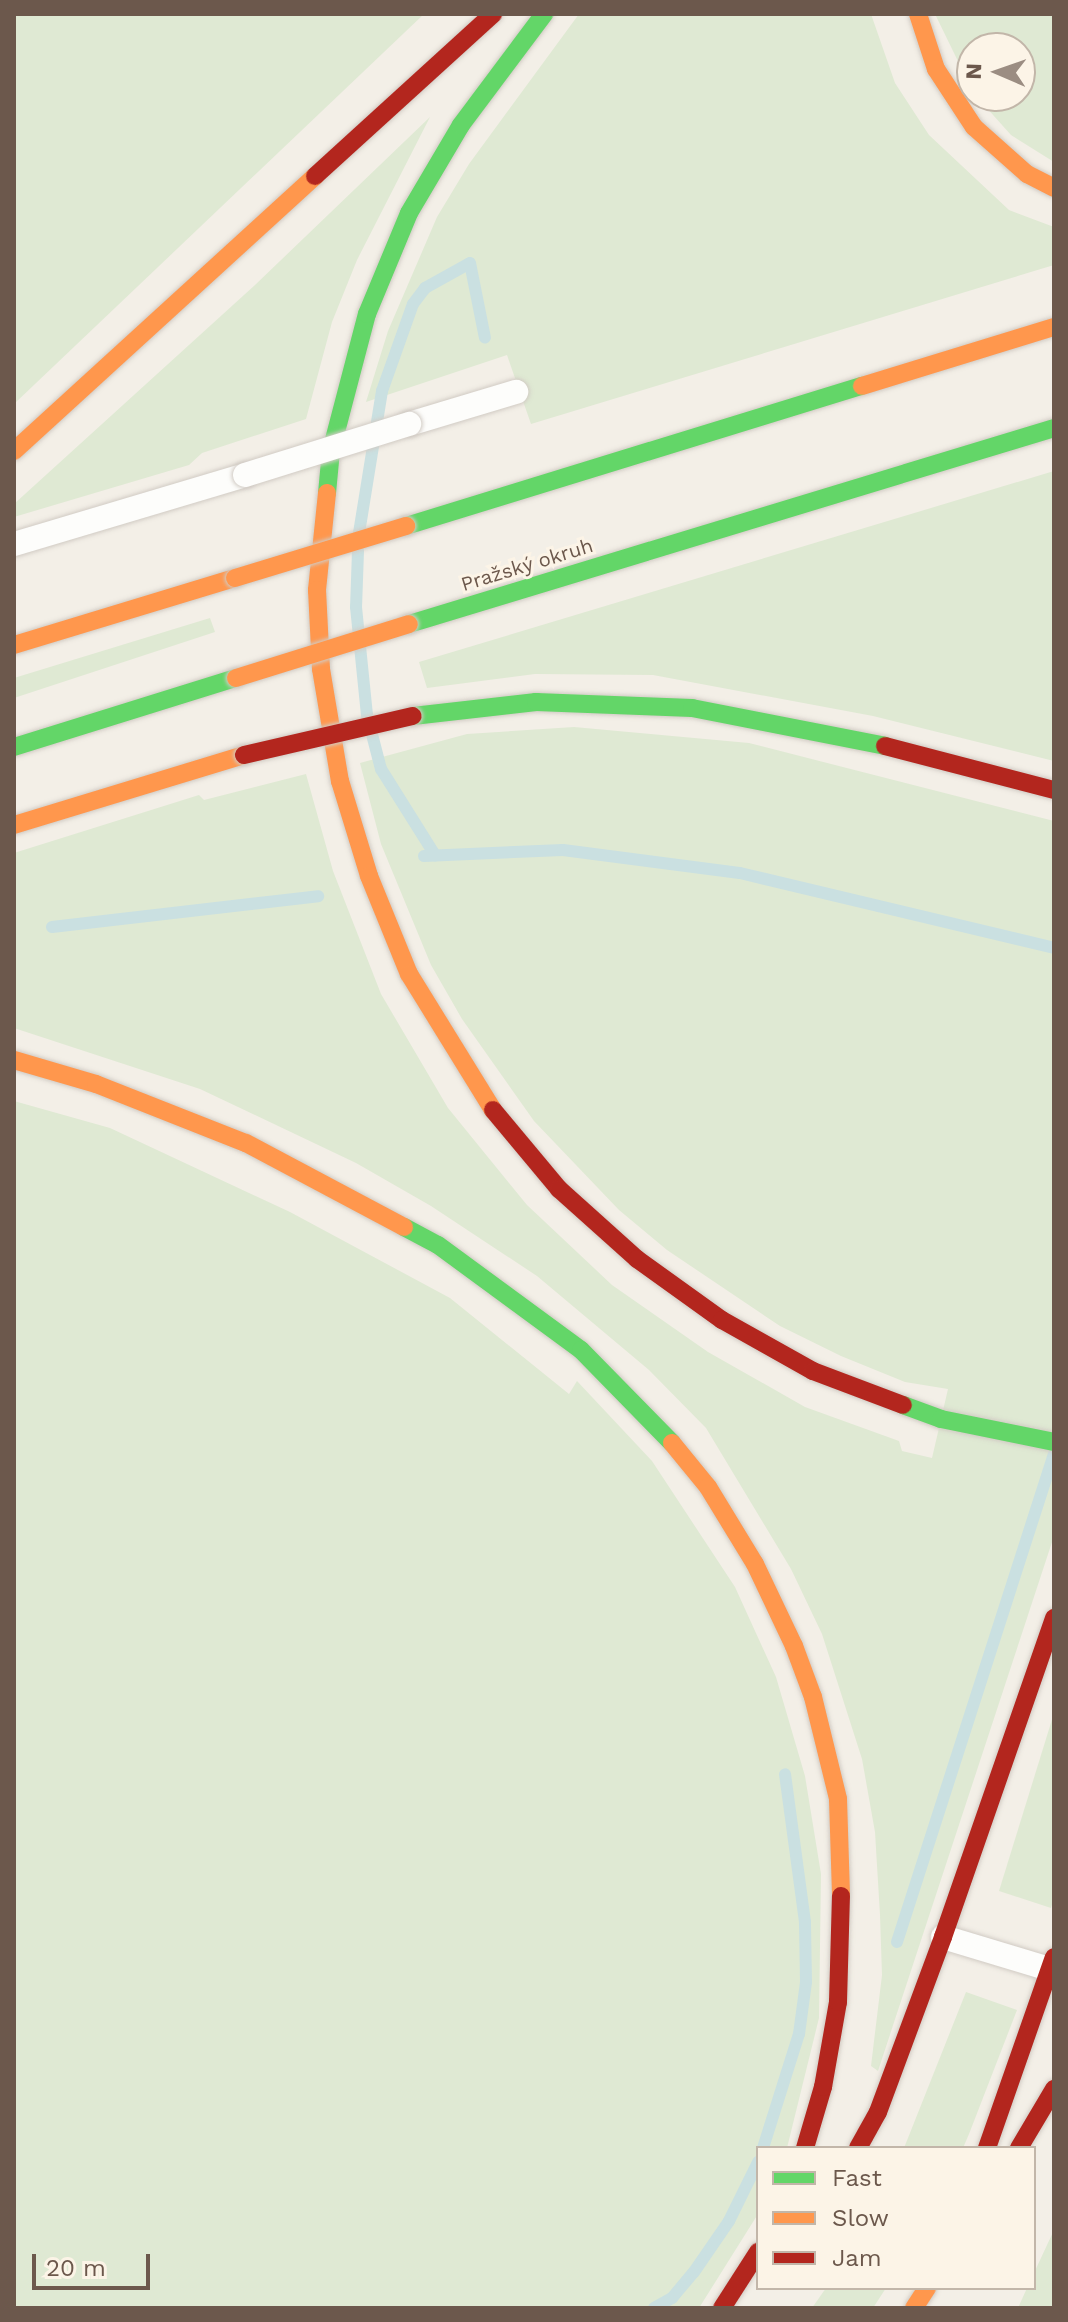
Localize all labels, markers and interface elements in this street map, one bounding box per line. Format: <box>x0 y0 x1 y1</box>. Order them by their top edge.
north arrow <box>956 32 1036 112</box>
text: N <box>961 63 986 80</box>
street label: Pražský okruh <box>458 533 596 597</box>
legend <box>756 2146 1036 2290</box>
text: Fast <box>832 2164 882 2192</box>
text: Slow <box>832 2204 889 2232</box>
scale bar <box>36 2238 154 2288</box>
text: Jam <box>832 2244 882 2272</box>
text: 20 m <box>46 2254 106 2282</box>

